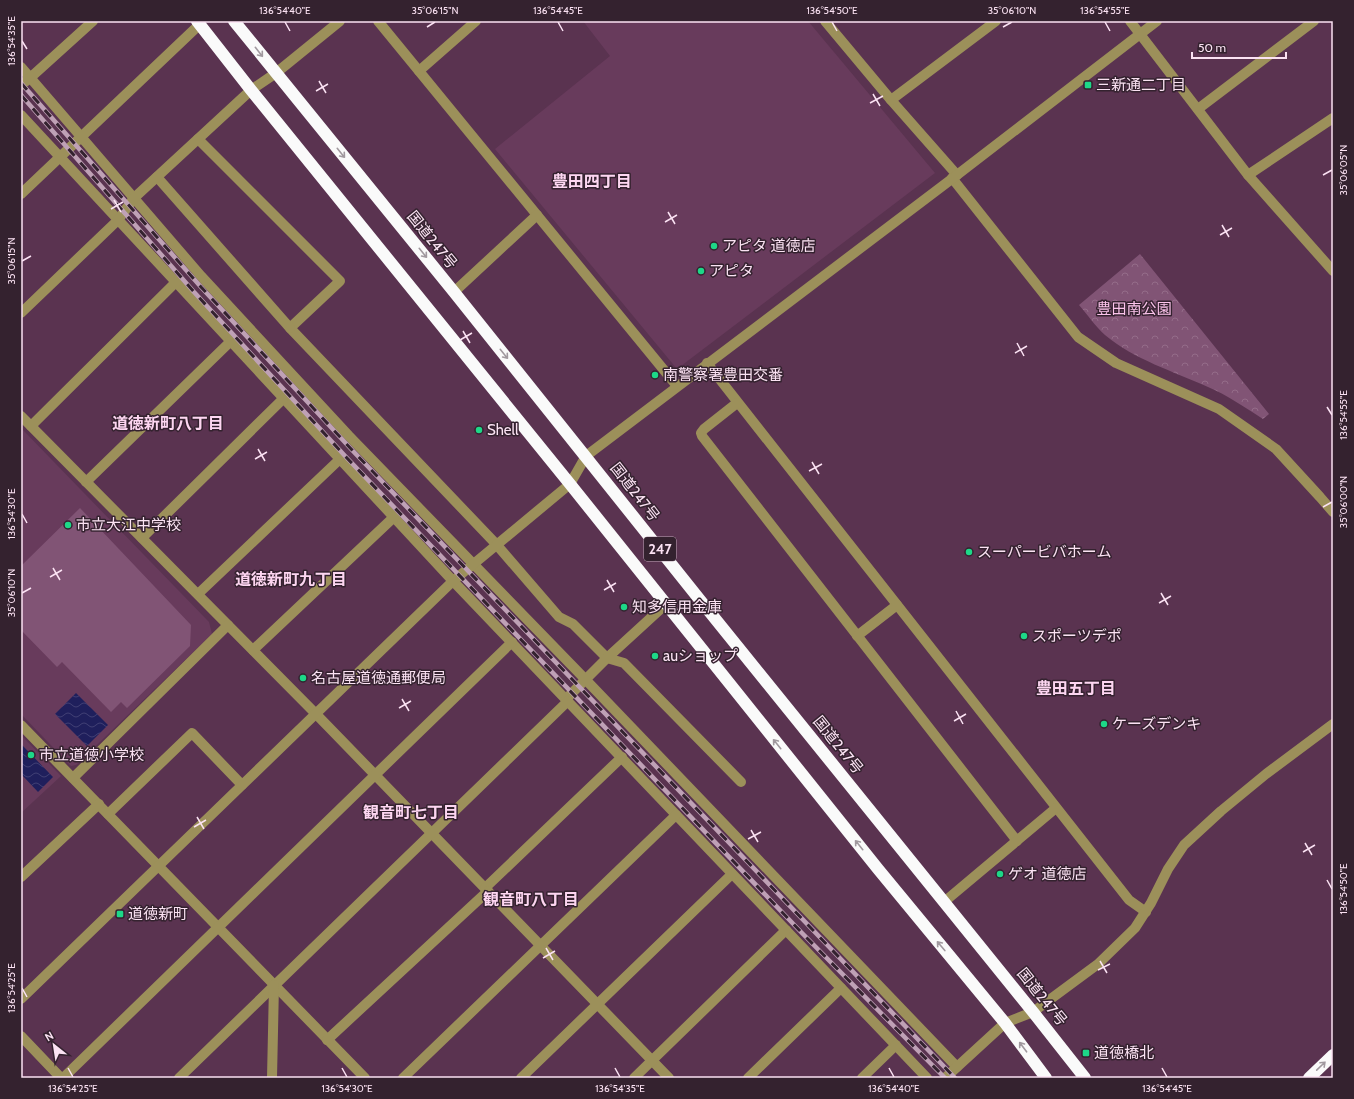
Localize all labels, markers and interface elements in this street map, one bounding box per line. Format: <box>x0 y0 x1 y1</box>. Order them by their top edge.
text: 136°54'40"E <box>259 4 311 17</box>
text: 35°06'15"N <box>411 4 459 17</box>
text: 136°54'45"E <box>533 4 583 17</box>
text: 136°54'50"E <box>806 4 858 17</box>
text: 35°06'10"N <box>988 4 1036 17</box>
text: 136°54'55"E <box>1080 4 1130 17</box>
text: 136°54'35"E <box>5 16 18 66</box>
scale bar <box>1192 34 1286 60</box>
text: 50 m <box>1198 40 1226 55</box>
one-way arrow <box>254 46 263 57</box>
place label: 三新通二丁目 <box>1096 76 1186 94</box>
marker: 三新通二丁目 <box>1083 80 1093 90</box>
text: 35°06'05"N <box>1337 145 1350 195</box>
one-way arrow <box>336 147 345 158</box>
district label: 豊田四丁目 <box>552 172 632 191</box>
street label: 国道247号 <box>403 207 461 273</box>
text: 35°06'15"N <box>5 237 18 285</box>
place label: アピタ 道徳店 <box>722 237 815 255</box>
marker: アピタ 道徳店 <box>709 241 719 251</box>
one-way arrow <box>418 248 427 259</box>
place label: アピタ <box>709 262 754 280</box>
marker: アピタ <box>696 266 706 276</box>
park label: 豊田南公園 <box>1096 300 1172 318</box>
one-way arrow <box>500 349 509 360</box>
place label: 南警察署豊田交番 <box>663 366 783 384</box>
marker: 南警察署豊田交番 <box>650 370 660 380</box>
text: 136°54'55"E <box>1337 390 1350 440</box>
district label: 道徳新町八丁目 <box>112 414 224 433</box>
place label: Shell <box>487 421 519 439</box>
marker: Shell <box>474 425 484 435</box>
street label: 国道247号 <box>607 459 663 525</box>
text: 35°06'00"N <box>1337 476 1350 528</box>
text: 136°54'30"E <box>5 488 18 540</box>
place label: 市立大江中学校 <box>76 516 181 534</box>
marker: 市立大江中学校 <box>63 520 73 530</box>
road number: 247 <box>644 537 676 561</box>
place label: スーパービバホーム <box>977 543 1111 561</box>
marker: スーパービバホーム <box>964 547 974 557</box>
text: 35°06'10"N <box>5 569 18 617</box>
district label: 道徳新町九丁目 <box>235 570 347 589</box>
place label: 知多信用金庫 <box>632 598 722 616</box>
marker: 知多信用金庫 <box>619 602 629 612</box>
place label: スポーツデポ <box>1032 627 1122 645</box>
marker: スポーツデポ <box>1019 631 1029 641</box>
place label: auショップ <box>663 647 738 665</box>
marker: auショップ <box>650 651 660 661</box>
place label: 名古屋道徳通郵便局 <box>311 669 446 687</box>
marker: 名古屋道徳通郵便局 <box>298 673 308 683</box>
district label: 豊田五丁目 <box>1036 679 1116 698</box>
street label: 国道247号 <box>809 712 867 778</box>
place label: ケーズデンキ <box>1112 715 1201 733</box>
marker: ケーズデンキ <box>1099 719 1109 729</box>
one-way arrow <box>773 738 782 749</box>
place label: 市立道徳小学校 <box>39 746 144 764</box>
marker: 市立道徳小学校 <box>26 750 36 760</box>
district label: 観音町七丁目 <box>363 803 459 822</box>
one-way arrow <box>854 840 863 851</box>
text: 136°54'50"E <box>1337 863 1350 915</box>
place label: ゲオ 道徳店 <box>1008 865 1086 883</box>
marker: ゲオ 道徳店 <box>995 869 1005 879</box>
district label: 観音町八丁目 <box>483 890 579 909</box>
place label: 道徳新町 <box>128 905 188 923</box>
marker: 道徳新町 <box>115 909 125 919</box>
one-way arrow <box>937 940 946 951</box>
text: 136°54'25"E <box>5 963 18 1013</box>
street label: 国道247号 <box>1013 964 1071 1030</box>
north arrow <box>34 1025 74 1065</box>
text: N <box>42 1028 56 1044</box>
one-way arrow <box>1019 1041 1027 1052</box>
place label: 道徳橋北 <box>1094 1044 1154 1062</box>
marker: 道徳橋北 <box>1081 1048 1091 1058</box>
one-way arrow <box>1316 1061 1326 1071</box>
text: 136°54'25"E <box>48 1082 98 1095</box>
text: 136°54'30"E <box>321 1082 373 1095</box>
text: 136°54'35"E <box>595 1082 645 1095</box>
text: 136°54'40"E <box>868 1082 920 1095</box>
text: 136°54'45"E <box>1142 1082 1192 1095</box>

